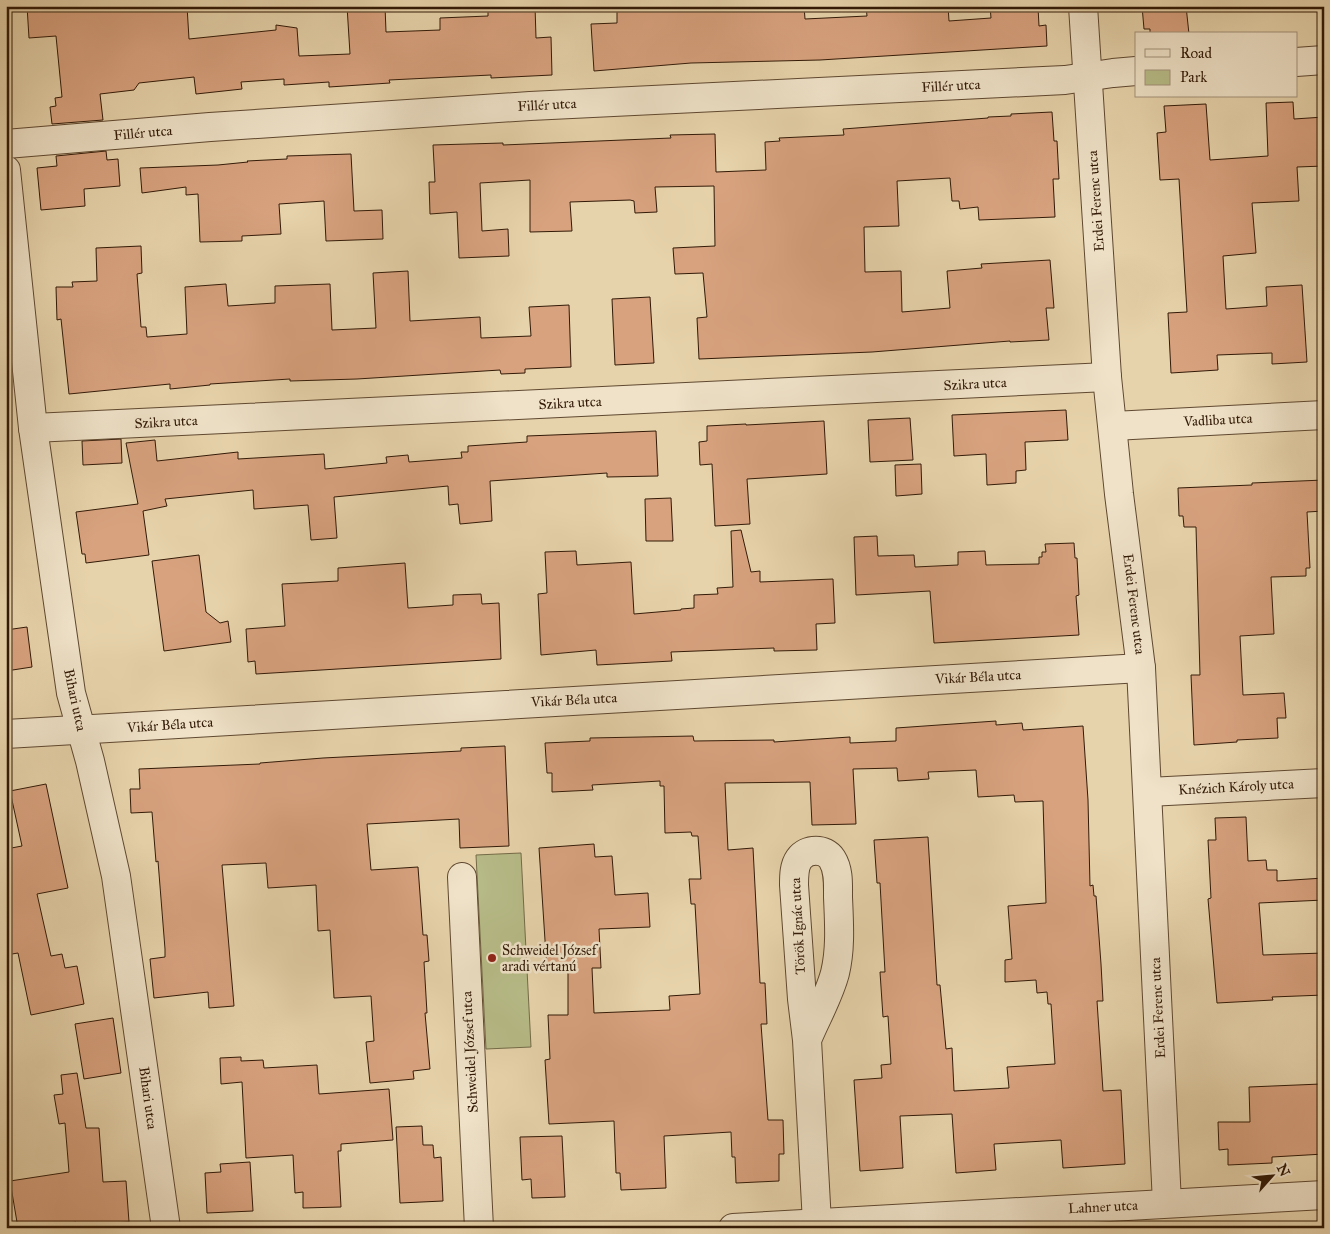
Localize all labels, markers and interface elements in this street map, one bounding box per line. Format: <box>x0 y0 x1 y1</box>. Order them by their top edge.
legend <box>1135 32 1298 98</box>
text: Road <box>1180 44 1212 62</box>
text: Park <box>1180 68 1207 86</box>
street label: Fillér utca <box>921 76 981 96</box>
street label: Fillér utca <box>517 95 577 115</box>
street label: Fillér utca <box>113 122 173 144</box>
street label: Erdei Ferenc utca <box>1084 150 1108 252</box>
street label: Szikra utca <box>943 374 1007 394</box>
street label: Szikra utca <box>538 393 602 413</box>
street label: Vadliba utca <box>1182 410 1253 430</box>
street label: Szikra utca <box>134 412 198 432</box>
street label: Erdei Ferenc utca <box>1119 553 1149 655</box>
street label: Vikár Béla utca <box>933 666 1022 688</box>
street label: Bihari utca <box>60 667 90 733</box>
street label: Vikár Béla utca <box>529 689 618 711</box>
street label: Vikár Béla utca <box>125 714 214 737</box>
street label: Knézich Károly utca <box>1178 775 1294 799</box>
street label: Török Ignác utca <box>787 877 809 975</box>
place label: Schweidel József aradi vértanú <box>502 942 599 975</box>
marker: Schweidel József aradi vértanú <box>486 952 498 964</box>
street label: Erdei Ferenc utca <box>1147 957 1169 1059</box>
street label: Schweidel József utca <box>458 991 483 1113</box>
street label: Bihari utca <box>135 1066 161 1131</box>
north arrow <box>1248 1152 1298 1202</box>
text: N <box>1273 1161 1293 1180</box>
street label: Lahner utca <box>1068 1197 1138 1217</box>

